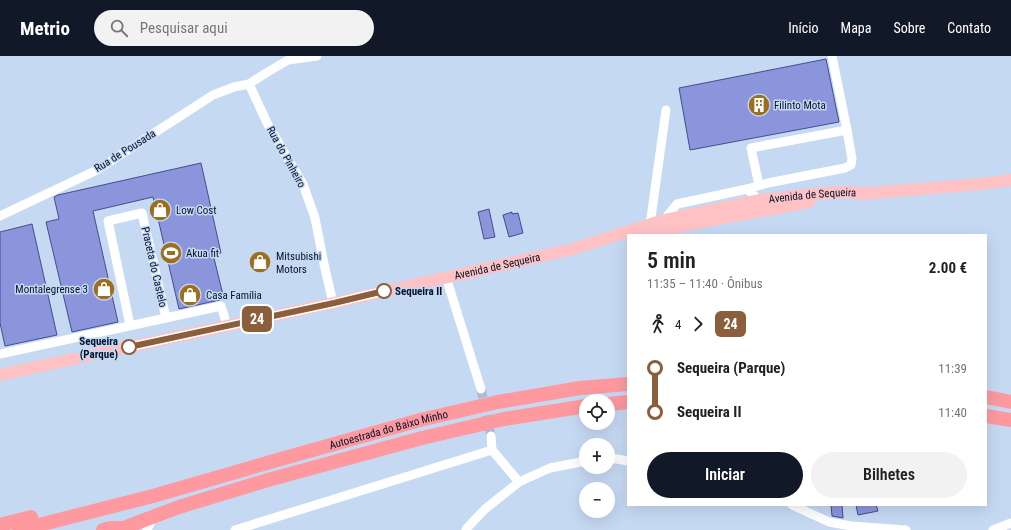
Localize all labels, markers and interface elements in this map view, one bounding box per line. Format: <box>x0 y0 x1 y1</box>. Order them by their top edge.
search box <box>94 10 374 46</box>
text: Metrio <box>20 17 70 40</box>
icon: search <box>108 17 130 39</box>
text: Pesquisar aqui <box>140 19 228 37</box>
text: Início <box>788 20 819 36</box>
text: Mapa <box>841 20 871 36</box>
text: Sobre <box>893 20 925 36</box>
text: Contato <box>947 20 991 36</box>
building icon: Filinto Mota <box>746 92 772 118</box>
place label: Filinto Mota <box>774 99 826 112</box>
street label: Rua do Pinheiro <box>264 124 308 190</box>
street label: Rua de Pousada <box>92 127 158 175</box>
street label: Avenida de Sequeira <box>768 185 857 205</box>
shop icon: Low Cost <box>147 197 173 223</box>
place label: Low Cost <box>176 204 216 217</box>
street label: Praceta do Castelo <box>138 225 170 309</box>
sports icon: Akua fit <box>158 240 184 266</box>
place label: Akua fit <box>186 247 219 260</box>
text: 5 min <box>647 248 696 273</box>
shop icon: Mitsubishi Motors <box>247 249 273 275</box>
place label: Mitsubishi Motors <box>276 250 321 276</box>
street label: Avenida de Sequeira <box>453 250 542 282</box>
text: 2.00 € <box>929 259 967 277</box>
shop icon: Montalegrense 3 <box>91 276 117 302</box>
text: 11:35 – 11:40 · Ônibus <box>647 276 763 291</box>
shop icon: Casa Família <box>177 282 203 308</box>
place label: Montalegrense 3 <box>15 283 88 296</box>
marker: Sequeira II <box>376 283 392 299</box>
place label: Sequeira II <box>395 285 442 298</box>
place label: Casa Família <box>206 289 262 302</box>
line badge: 24 <box>239 306 275 332</box>
text: 24 <box>250 311 264 327</box>
icon: walk <box>647 313 669 335</box>
icon: forward <box>687 313 709 335</box>
text: 24 <box>723 316 738 332</box>
text: 4 <box>675 317 681 332</box>
place label: Sequeira (Parque) <box>79 335 118 361</box>
marker: Sequeira (Parque) <box>121 339 137 355</box>
text: Sequeira (Parque) <box>677 359 785 377</box>
text: 11:39 <box>938 361 967 376</box>
map controls <box>579 394 615 518</box>
button: locate <box>579 394 615 430</box>
text: Sequeira II <box>677 403 741 421</box>
text: 11:40 <box>938 405 967 420</box>
street label: Autoestrada do Baixo Minho <box>328 407 450 452</box>
button: + <box>579 438 615 474</box>
button: Iniciar <box>647 452 803 498</box>
button: Bilhetes <box>811 452 967 498</box>
button: − <box>579 482 615 518</box>

